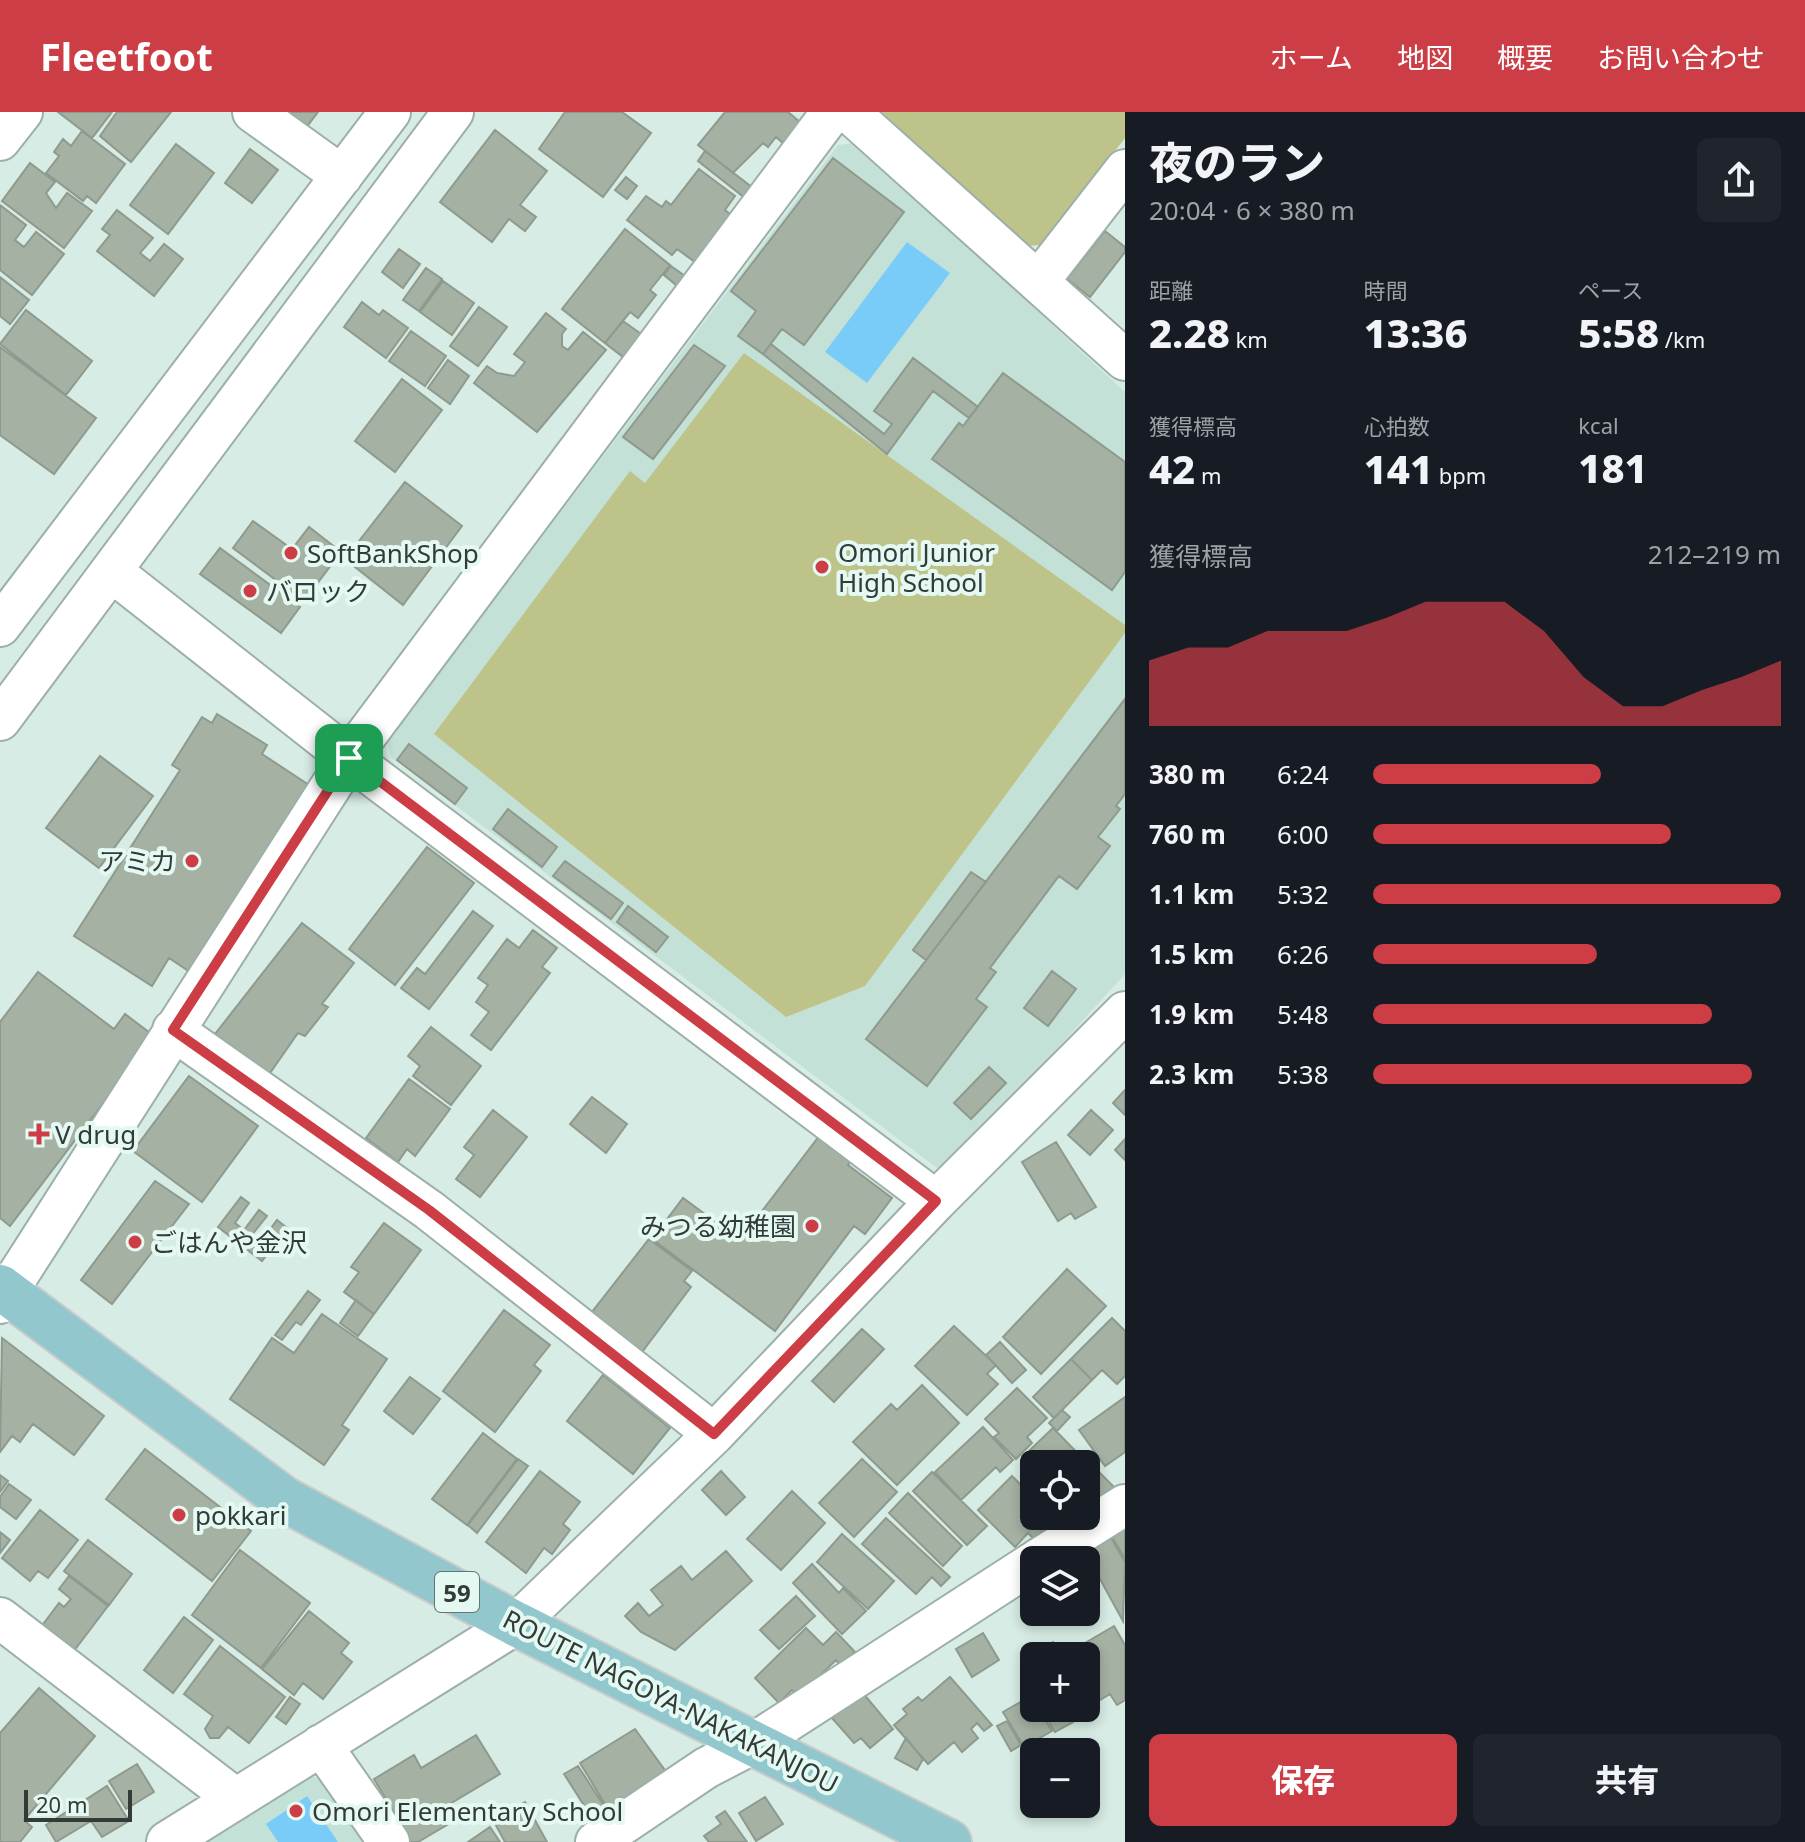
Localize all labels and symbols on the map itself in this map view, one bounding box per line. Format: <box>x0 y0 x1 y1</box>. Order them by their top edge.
place label: Omori Junior High School <box>838 534 995 600</box>
place label: SoftBankShop <box>307 535 479 571</box>
marker: SoftBankShop <box>282 544 300 562</box>
marker: Omori Junior High School <box>813 558 831 576</box>
place label: バロック <box>266 573 370 609</box>
marker: バロック <box>241 582 259 600</box>
pin <box>315 724 383 792</box>
place label: アミカ <box>99 843 176 879</box>
marker: アミカ <box>183 852 201 870</box>
place label: V drug <box>55 1116 136 1152</box>
marker: V drug <box>30 1125 48 1143</box>
place label: みつる幼稚園 <box>640 1208 796 1244</box>
marker: みつる幼稚園 <box>803 1217 821 1235</box>
place label: ごはんや金沢 <box>151 1224 307 1260</box>
marker: ごはんや金沢 <box>126 1233 144 1251</box>
place label: pokkari <box>195 1497 287 1533</box>
marker: pokkari <box>170 1506 188 1524</box>
road number: 59 <box>435 1572 479 1612</box>
street label: ROUTE NAGOYA-NAKAKANJOU <box>497 1600 845 1802</box>
scale bar <box>24 1786 132 1822</box>
place label: Omori Elementary School <box>312 1793 623 1829</box>
marker: Omori Elementary School <box>287 1802 305 1820</box>

